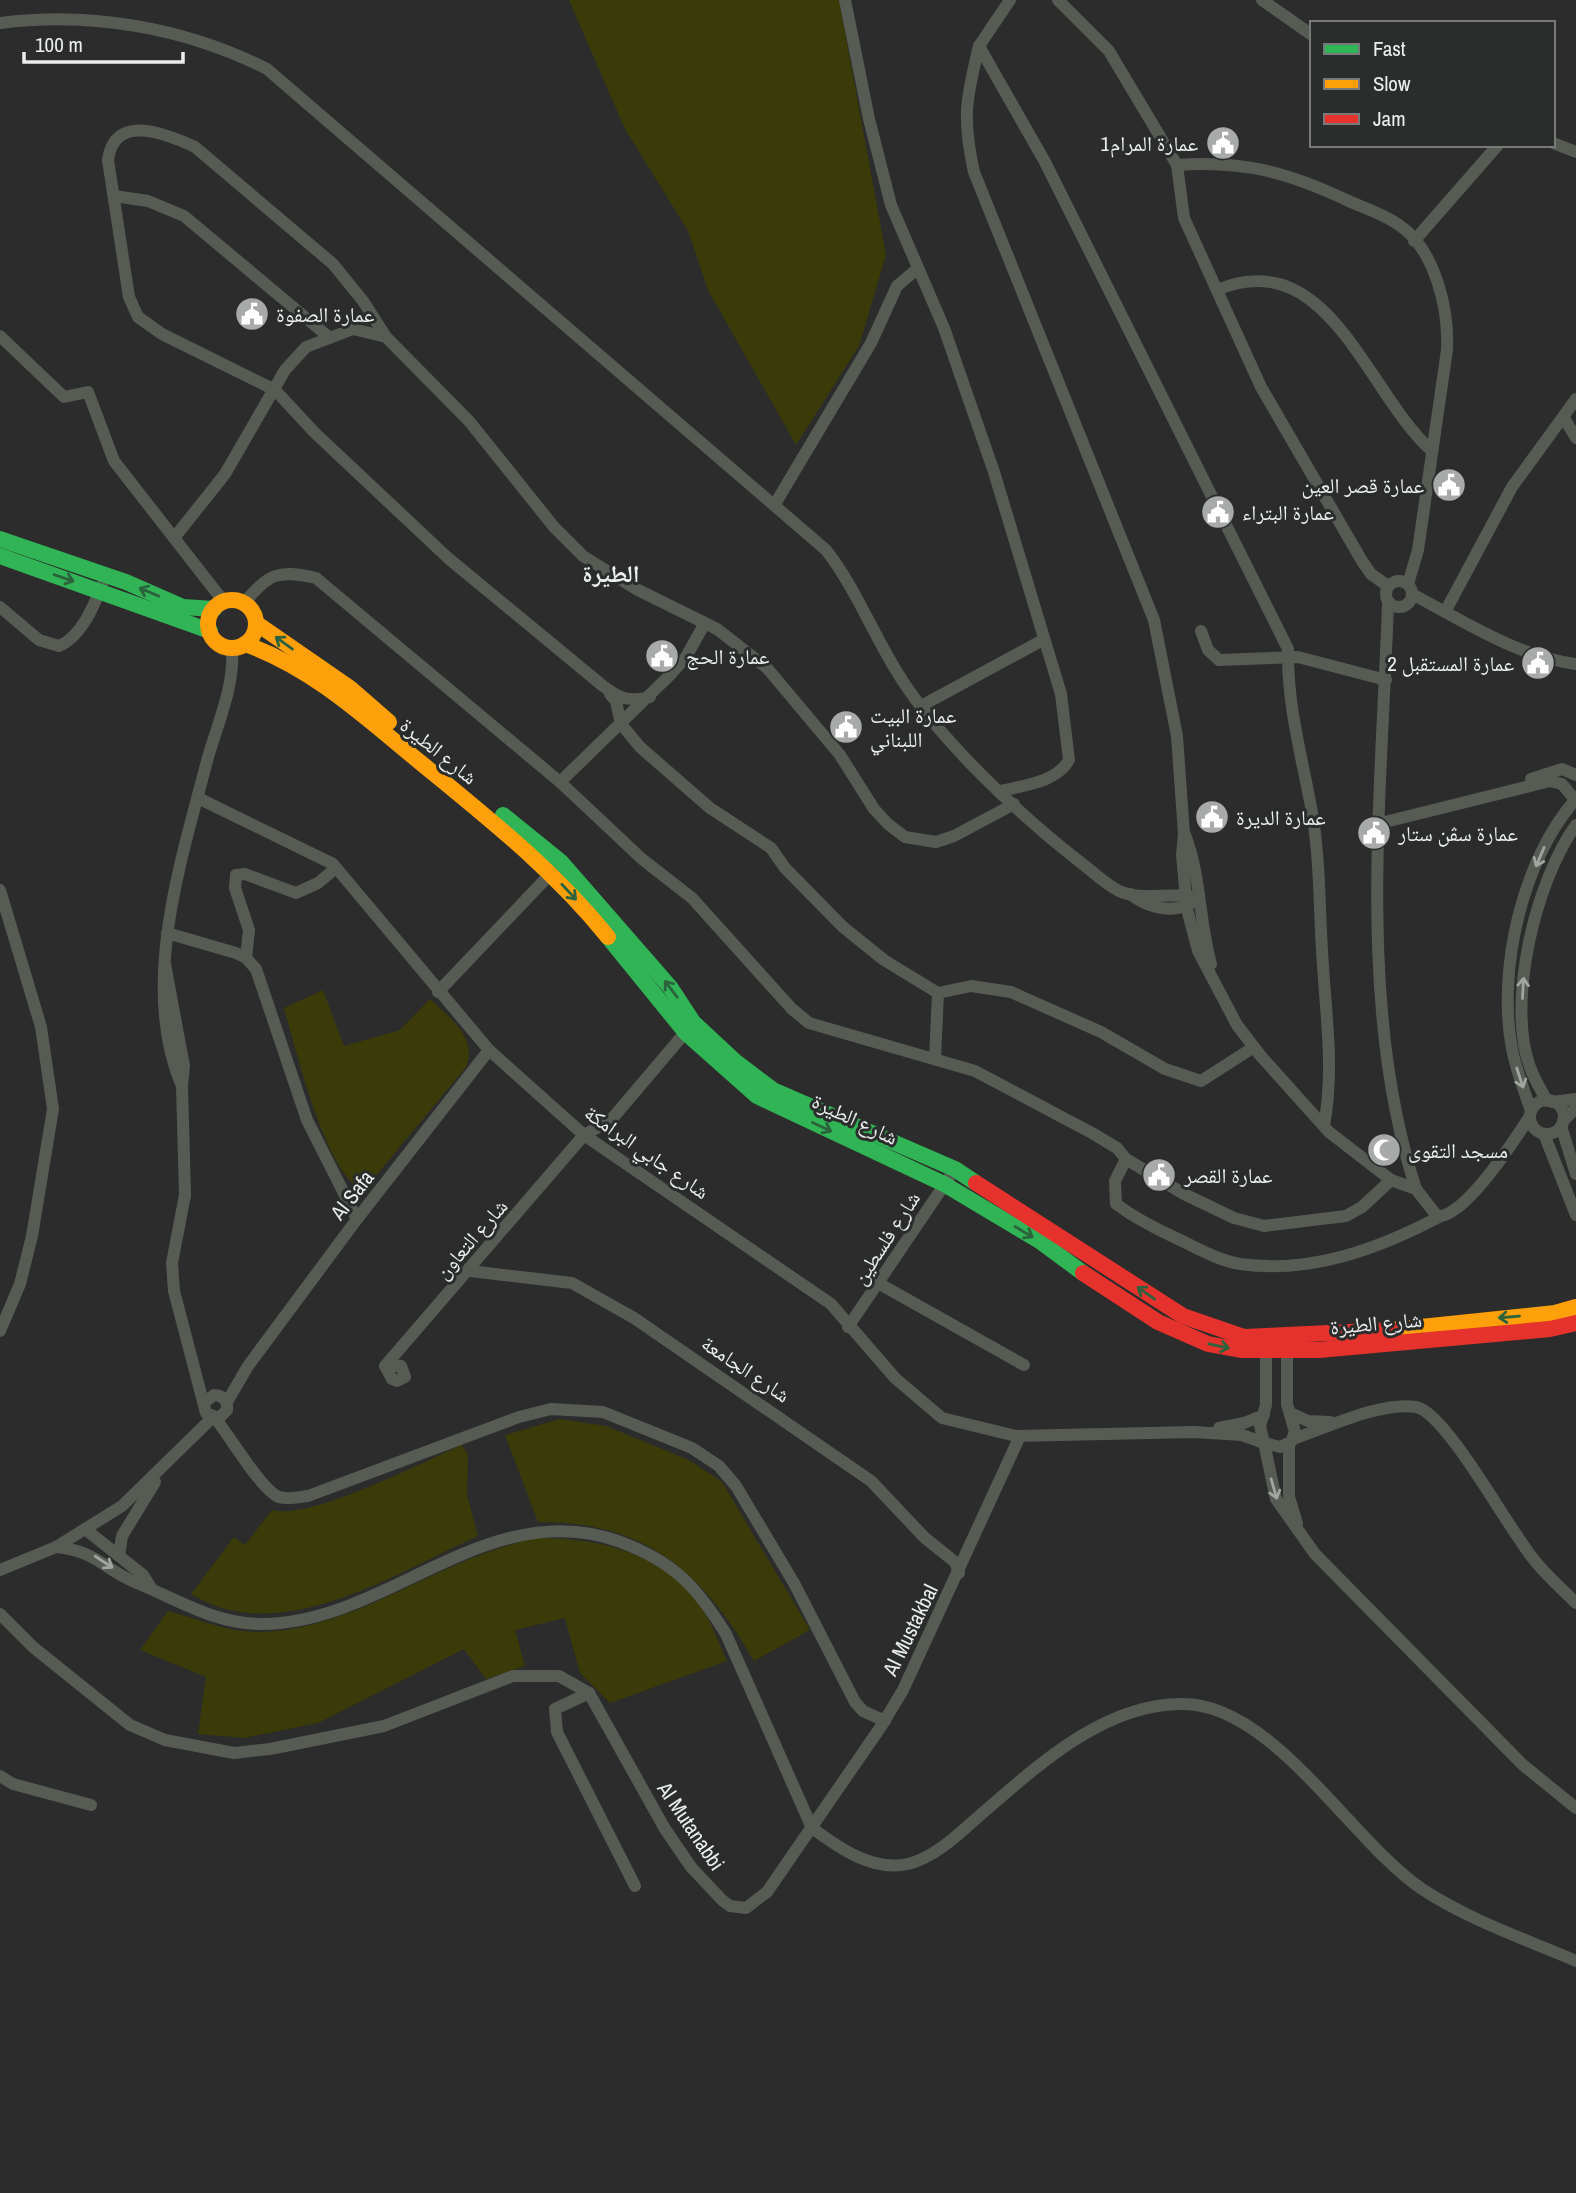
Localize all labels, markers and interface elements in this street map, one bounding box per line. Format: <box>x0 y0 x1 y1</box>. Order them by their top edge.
scale bar <box>24 21 184 65</box>
legend <box>1310 21 1555 147</box>
text: 100 m <box>35 30 83 59</box>
text: Fast <box>1373 34 1406 63</box>
text: Slow <box>1373 69 1411 98</box>
text: Jam <box>1373 104 1406 133</box>
public building icon: عمارة المرام1 <box>1204 124 1242 162</box>
place label: عمارة المرام1 <box>1100 129 1198 158</box>
public building icon: عمارة الصفوة <box>233 295 271 333</box>
place label: عمارة الصفوة <box>276 300 375 329</box>
public building icon: عمارة قصر العين <box>1430 466 1468 504</box>
place label: عمارة قصر العين <box>1302 471 1424 500</box>
public building icon: عمارة البتراء <box>1199 493 1237 531</box>
place label: عمارة البتراء <box>1242 498 1334 527</box>
district label: الطيرة <box>582 557 640 589</box>
one-way arrow <box>53 573 75 585</box>
one-way arrow <box>139 585 160 598</box>
one-way arrow <box>275 636 294 650</box>
public building icon: عمارة الحج <box>643 637 681 675</box>
place label: عمارة الحج <box>686 642 770 671</box>
public building icon: عمارة المستقبل 2 <box>1519 644 1557 682</box>
place label: عمارة المستقبل 2 <box>1387 649 1514 678</box>
place label: عمارة البيت اللبناني <box>870 701 957 756</box>
public building icon: عمارة البيت اللبناني <box>827 708 865 746</box>
street label: شارع الطيرة <box>394 711 484 791</box>
public building icon: عمارة الديرة <box>1193 798 1231 836</box>
place label: عمارة الديرة <box>1236 803 1326 832</box>
public building icon: عمارة سڤن ستار <box>1355 814 1393 852</box>
place label: عمارة سڤن ستار <box>1397 819 1518 848</box>
one-way arrow <box>1533 846 1546 867</box>
one-way arrow <box>560 883 577 901</box>
one-way arrow <box>1517 977 1530 1000</box>
one-way arrow <box>663 981 678 999</box>
one-way arrow <box>1514 1067 1527 1089</box>
street label: شارع الطيرة <box>807 1086 903 1152</box>
street label: شارع جابي البرامكة <box>577 1098 715 1208</box>
one-way arrow <box>812 1121 833 1134</box>
mosque icon: مسجد التقوى <box>1365 1131 1403 1169</box>
place label: مسجد التقوى <box>1408 1136 1508 1165</box>
public building icon: عمارة القصر <box>1140 1156 1178 1194</box>
place label: عمارة القصر <box>1183 1161 1273 1190</box>
street label: Al Safa <box>323 1164 381 1227</box>
street label: شارع فلسطين <box>845 1186 927 1290</box>
street label: شارع التعاون <box>428 1193 514 1285</box>
one-way arrow <box>1013 1225 1033 1239</box>
one-way arrow <box>1137 1286 1156 1300</box>
street label: شارع الطيرة <box>1329 1305 1423 1341</box>
one-way arrow <box>1498 1311 1521 1324</box>
street label: شارع الجامعة <box>696 1329 796 1409</box>
one-way arrow <box>1207 1339 1230 1353</box>
one-way arrow <box>1269 1478 1282 1500</box>
one-way arrow <box>94 1556 114 1570</box>
street label: Al Mustakbal <box>875 1579 945 1682</box>
street label: Al Mutanabbi <box>650 1775 731 1876</box>

